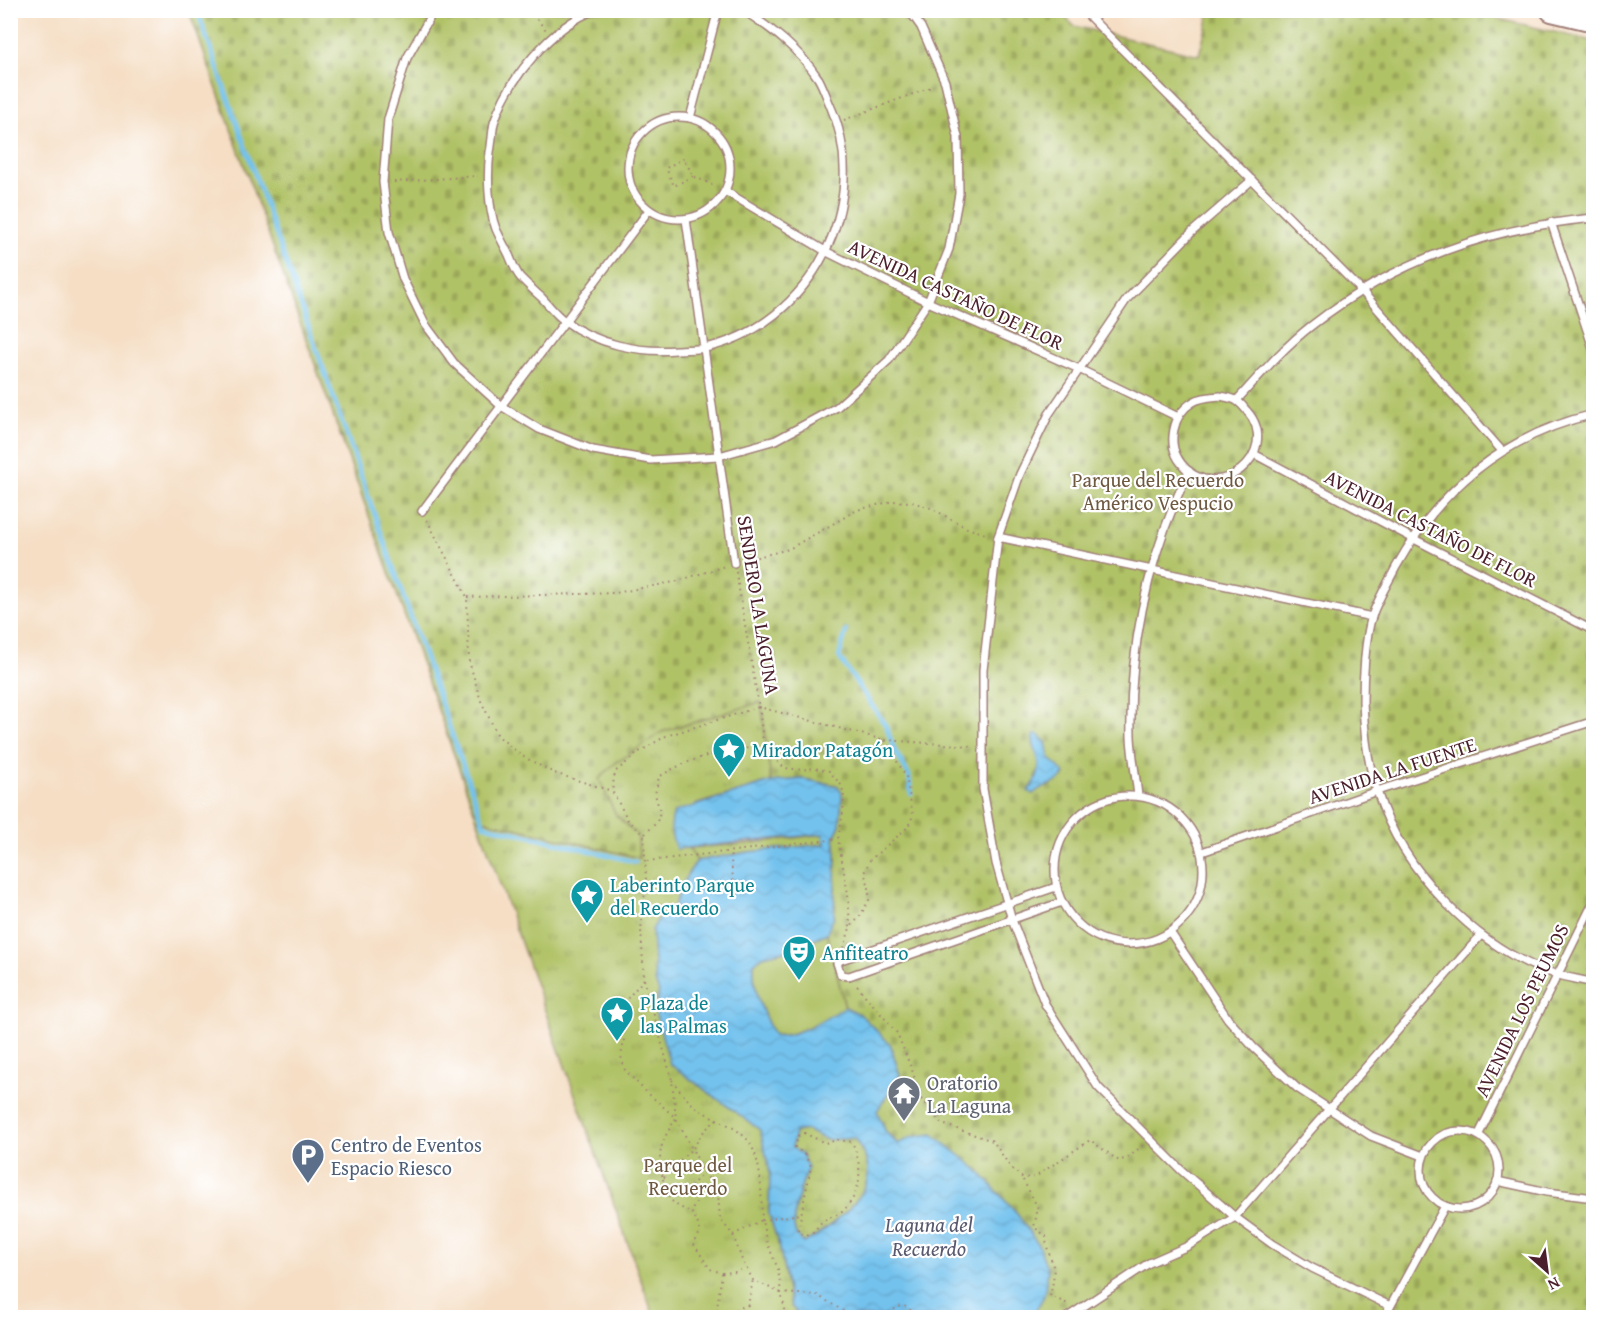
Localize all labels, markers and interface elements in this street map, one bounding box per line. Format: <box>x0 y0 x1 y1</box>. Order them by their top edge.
street label: AVENIDA CASTAÑO DE FLOR <box>843 231 1069 357</box>
street label: AVENIDA CASTAÑO DE FLOR <box>1320 462 1543 594</box>
park label: Parque del Recuerdo Américo Vespucio <box>1072 465 1244 517</box>
street label: SENDERO LA LAGUNA <box>730 513 788 697</box>
street label: AVENIDA LA FUENTE <box>1304 729 1480 811</box>
place icon: Mirador Patagón <box>711 731 747 778</box>
place label: Mirador Patagón <box>752 735 893 764</box>
place label: Laberinto Parque del Recuerdo <box>610 870 755 922</box>
place icon: Laberinto Parque del Recuerdo <box>569 877 605 924</box>
street label: AVENIDA LOS PEUMOS <box>1466 918 1576 1102</box>
theatre icon: Anfiteatro <box>781 934 817 981</box>
place label: Anfiteatro <box>822 938 909 967</box>
place label: Plaza de las Palmas <box>640 988 727 1040</box>
place icon: Plaza de las Palmas <box>599 995 635 1042</box>
place label: Oratorio La Laguna <box>927 1068 1012 1120</box>
temple icon: Oratorio La Laguna <box>886 1075 922 1122</box>
place label: Centro de Eventos Espacio Riesco <box>331 1130 482 1182</box>
parking icon: Centro de Eventos Espacio Riesco <box>290 1137 326 1184</box>
park label: Parque del Recuerdo <box>644 1150 733 1202</box>
water label: Laguna del Recuerdo <box>884 1209 973 1264</box>
north arrow <box>1517 1241 1577 1301</box>
text: N <box>1543 1271 1564 1297</box>

